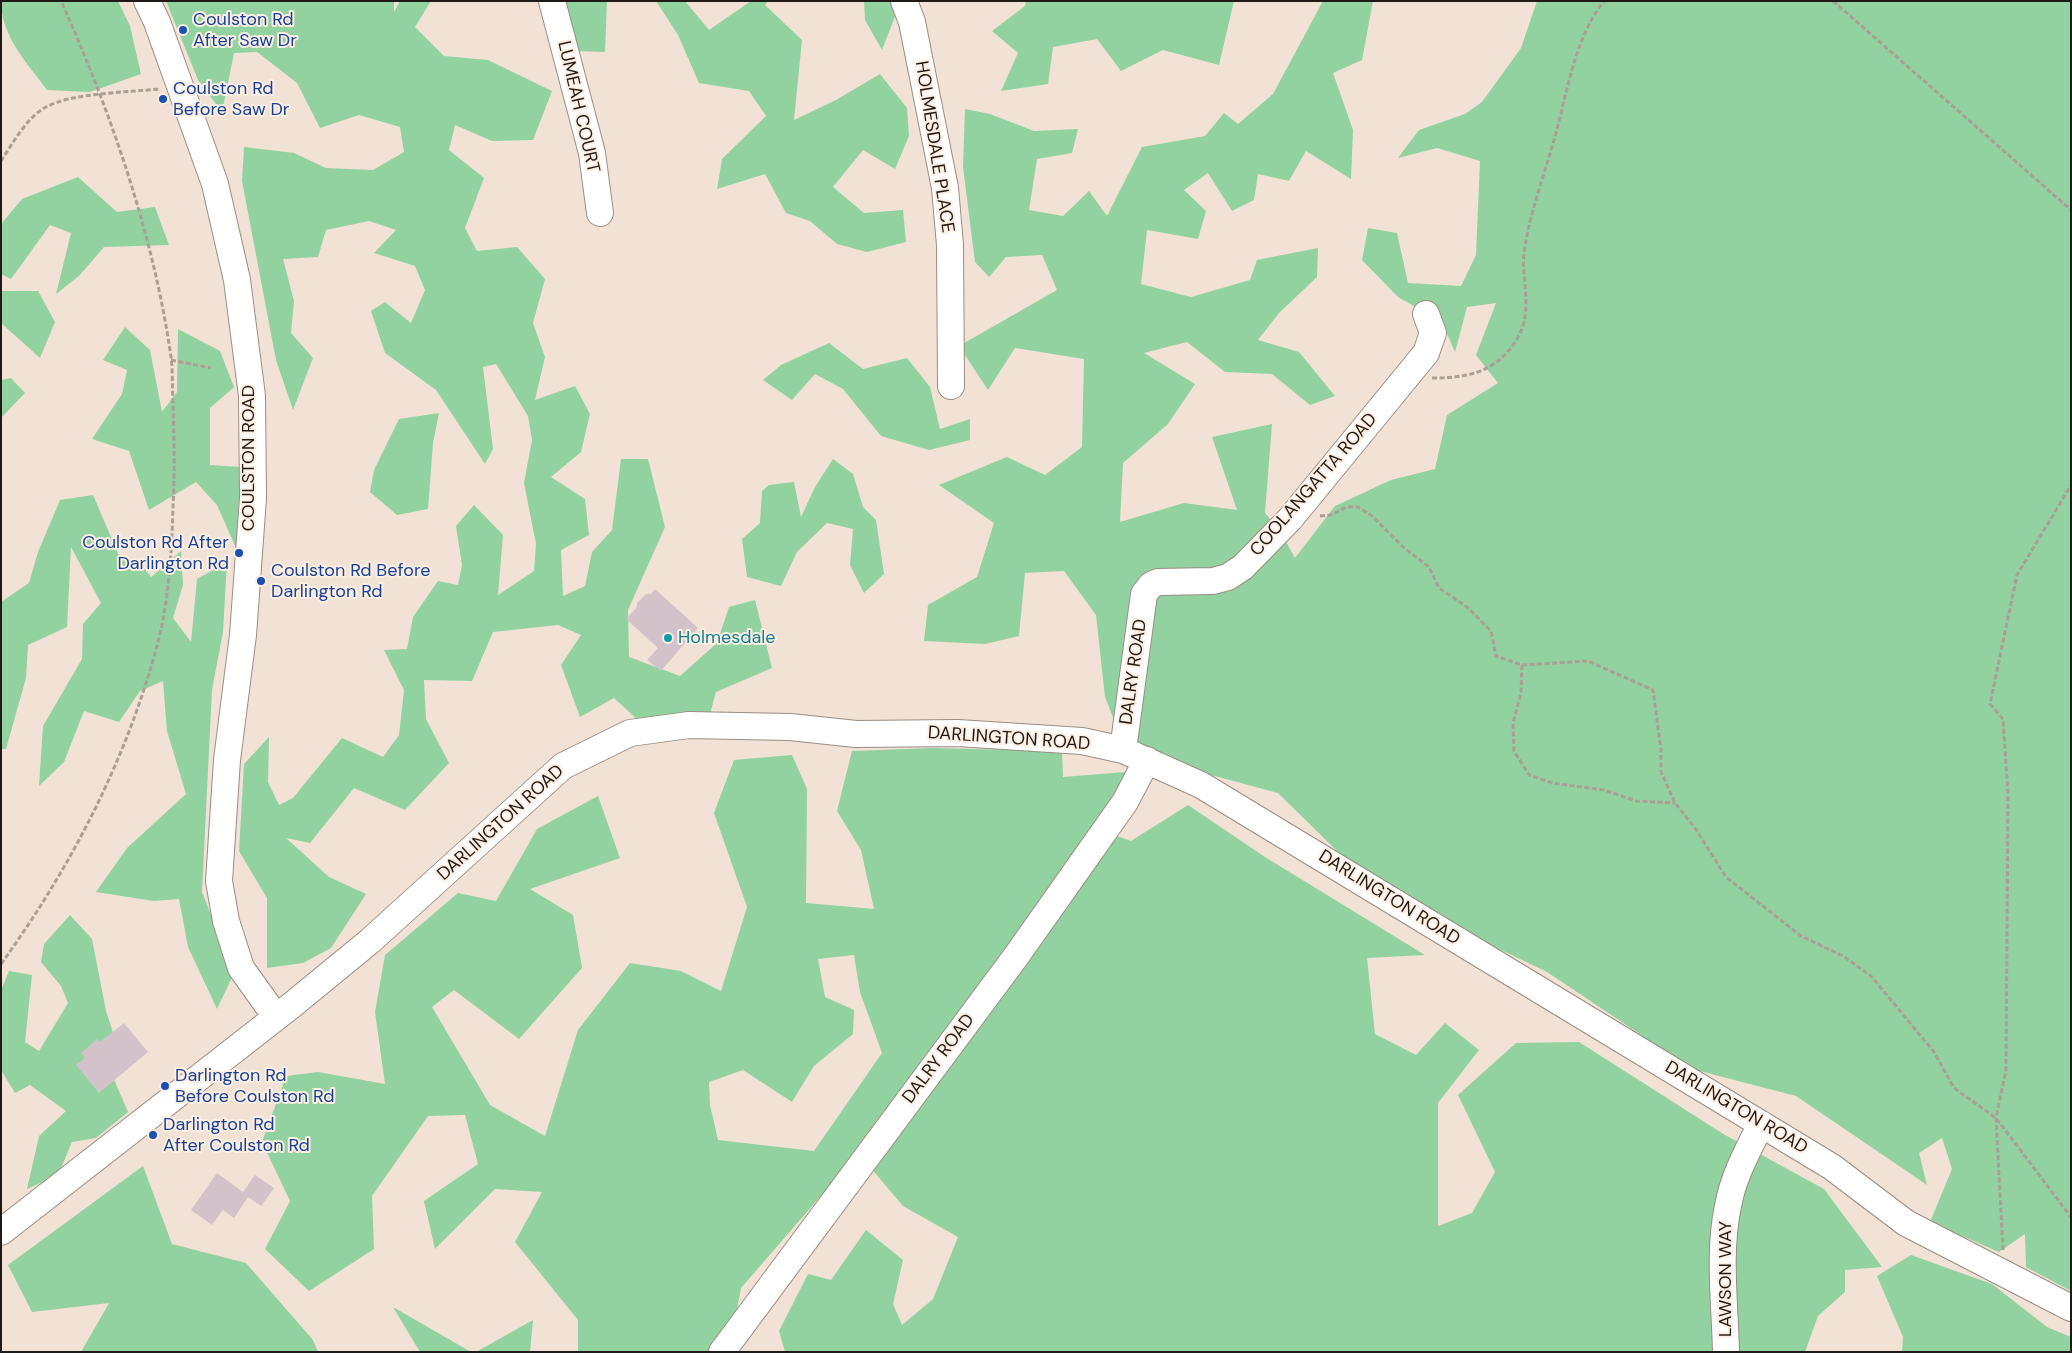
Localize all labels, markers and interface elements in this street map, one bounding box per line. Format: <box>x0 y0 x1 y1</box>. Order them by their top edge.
place label: Coulston Rd After Saw Dr <box>193 9 297 52</box>
marker: Coulston Rd After Saw Dr <box>177 24 189 36</box>
street label: LUMEAH COURT <box>552 39 604 175</box>
street label: HOLMESDALE PLACE <box>910 60 958 234</box>
place label: Coulston Rd Before Saw Dr <box>173 78 289 120</box>
marker: Coulston Rd Before Saw Dr <box>157 93 169 105</box>
street label: COULSTON ROAD <box>238 385 260 531</box>
street label: COOLANGATTA ROAD <box>1246 409 1382 561</box>
place label: Coulston Rd After Darlington Rd <box>82 532 229 574</box>
marker: Coulston Rd After Darlington Rd <box>233 547 245 559</box>
place label: Coulston Rd Before Darlington Rd <box>271 560 430 602</box>
marker: Coulston Rd Before Darlington Rd <box>255 575 267 587</box>
street label: DALRY ROAD <box>1116 618 1152 726</box>
place label: Holmesdale <box>678 627 776 649</box>
marker: Holmesdale <box>662 632 674 644</box>
street label: DARLINGTON ROAD <box>927 723 1091 755</box>
street label: DARLINGTON ROAD <box>433 761 569 885</box>
street label: DARLINGTON ROAD <box>1314 846 1464 950</box>
street label: DALRY ROAD <box>898 1010 980 1108</box>
street label: DARLINGTON ROAD <box>1661 1057 1811 1159</box>
place label: Darlington Rd Before Coulston Rd <box>175 1065 334 1108</box>
marker: Darlington Rd Before Coulston Rd <box>159 1080 171 1092</box>
place label: Darlington Rd After Coulston Rd <box>163 1114 310 1156</box>
marker: Darlington Rd After Coulston Rd <box>147 1129 159 1141</box>
street label: LAWSON WAY <box>1715 1221 1737 1337</box>

